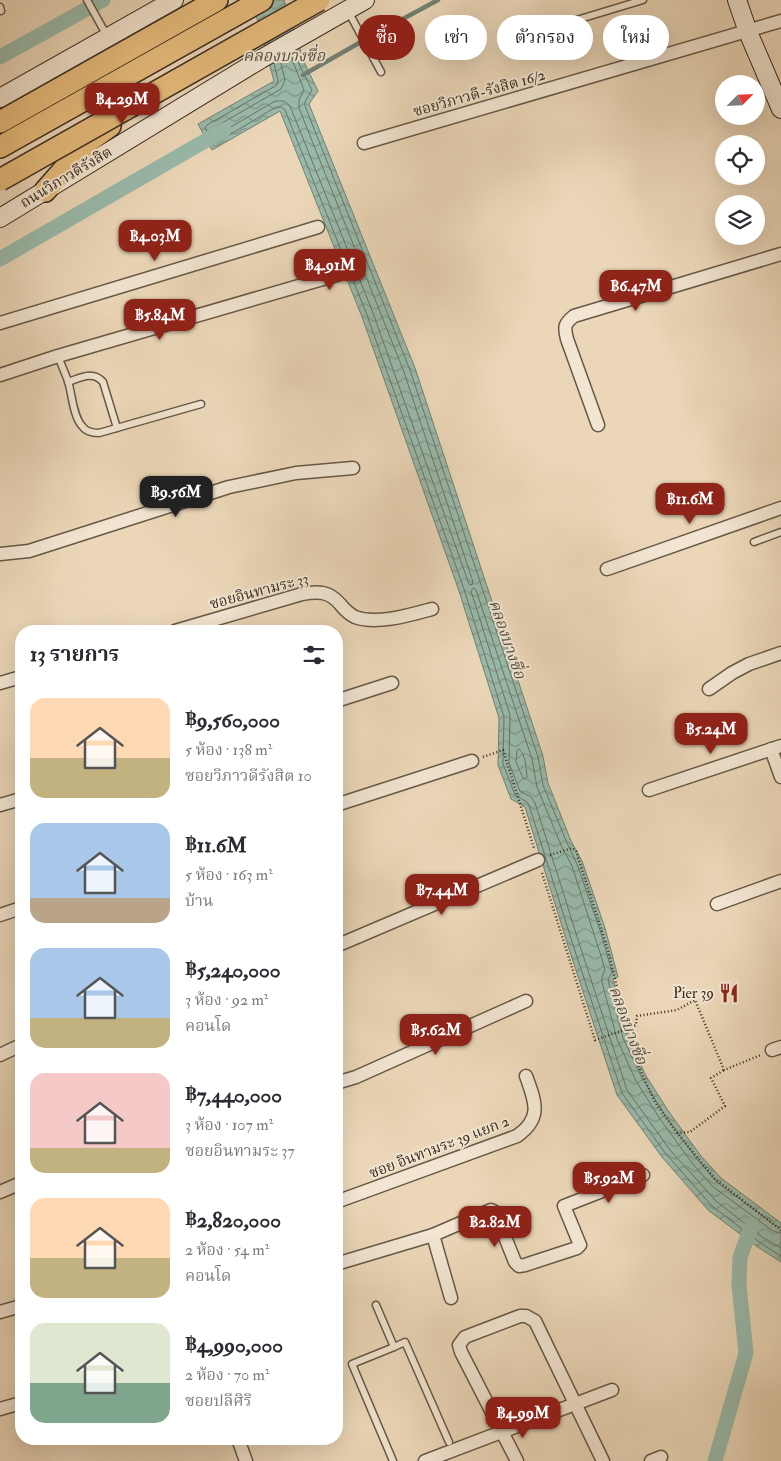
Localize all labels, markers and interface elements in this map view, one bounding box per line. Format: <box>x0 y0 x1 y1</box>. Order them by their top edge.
chip: ซื้อ <box>358 15 415 60</box>
chip: เช่า <box>425 15 487 60</box>
chip: ตัวกรอง <box>497 15 593 60</box>
chip: ใหม่ <box>603 15 669 60</box>
water label: คลองบางซื่อ <box>243 44 326 66</box>
street label: ซอยวิภาวดี-รังสิต 16/2 <box>411 65 548 121</box>
north arrow <box>715 75 765 125</box>
map controls <box>715 75 765 245</box>
pin: ฿4.29M <box>81 82 163 125</box>
text: ฿4.29M <box>96 89 148 109</box>
button: locate <box>715 135 765 185</box>
street label: ถนนวิภาวดีรังสิต <box>17 142 116 212</box>
button: layers <box>715 195 765 245</box>
pin: ฿4.03M <box>114 220 196 262</box>
text: ฿4.03M <box>130 226 180 246</box>
pin: ฿4.91M <box>289 248 371 291</box>
text: ฿4.91M <box>305 255 355 275</box>
pin: ฿6.47M <box>595 270 677 312</box>
text: ฿6.47M <box>610 276 662 296</box>
pin: ฿5.84M <box>119 298 201 341</box>
text: ฿5.84M <box>135 305 185 325</box>
pin: ฿9.56M <box>135 476 217 518</box>
text: ฿9.56M <box>151 482 201 502</box>
pin: ฿11.6M <box>649 482 731 525</box>
text: ฿11.6M <box>666 489 714 509</box>
street label: ซอยอินทามระ 33 <box>208 569 311 614</box>
water label: คลองบางซื่อ <box>484 597 532 682</box>
text: 13 รายการ <box>30 641 119 668</box>
icon: filters <box>300 641 328 669</box>
text: ฿9,560,000 <box>185 707 280 734</box>
pin: ฿5.24M <box>670 712 752 755</box>
icon: home <box>70 718 130 778</box>
text: ฿5.24M <box>685 719 737 739</box>
text: 5 ห้อง · 138 m² <box>185 740 272 760</box>
text: ซอยวิภาวดีรังสิต 10 <box>185 766 312 786</box>
text: ฿11.6M <box>185 832 247 859</box>
icon: home <box>70 843 130 903</box>
text: 5 ห้อง · 163 m² <box>185 865 273 885</box>
pin: ฿7.44M <box>401 874 483 916</box>
text: ฿7.44M <box>416 880 468 900</box>
text: บ้าน <box>185 891 213 911</box>
text: ฿5,240,000 <box>185 957 281 984</box>
icon: home <box>70 968 130 1028</box>
restaurant icon: Pier 39 <box>718 982 740 1004</box>
water label: คลองบางซื่อ <box>605 983 654 1068</box>
place label: Pier 39 <box>673 984 714 1003</box>
text: 3 ห้อง · 92 m² <box>185 990 268 1010</box>
pin: ฿5.62M <box>395 1014 477 1056</box>
text: คอนโด <box>185 1016 231 1036</box>
text: ฿5.62M <box>411 1020 461 1040</box>
text: ฿7,440,000 <box>185 1082 282 1109</box>
icon: home <box>70 1093 130 1153</box>
street label: ซอย อินทามระ 39 แยก 2 <box>366 1112 512 1183</box>
text: 3 ห้อง · 107 m² <box>185 1115 273 1135</box>
text: ซอยอินทามระ 37 <box>185 1141 295 1161</box>
pin: ฿5.92M <box>568 1162 650 1204</box>
text: ฿5.92M <box>584 1168 634 1188</box>
pin: ฿2.82M <box>454 1206 536 1248</box>
text: ฿2,820,000 <box>185 1207 281 1234</box>
text: ฿2.82M <box>469 1212 521 1232</box>
icon: home <box>70 1218 130 1278</box>
text: 2 ห้อง · 54 m² <box>185 1240 269 1260</box>
text: คอนโด <box>185 1266 231 1286</box>
text: ฿4,990,000 <box>185 1332 283 1359</box>
icon: home <box>70 1343 130 1403</box>
text: 2 ห้อง · 70 m² <box>185 1365 270 1385</box>
text: ซอยปลีศิริ <box>185 1391 252 1411</box>
pin: ฿4.99M <box>482 1396 564 1439</box>
text: ฿4.99M <box>497 1403 549 1423</box>

